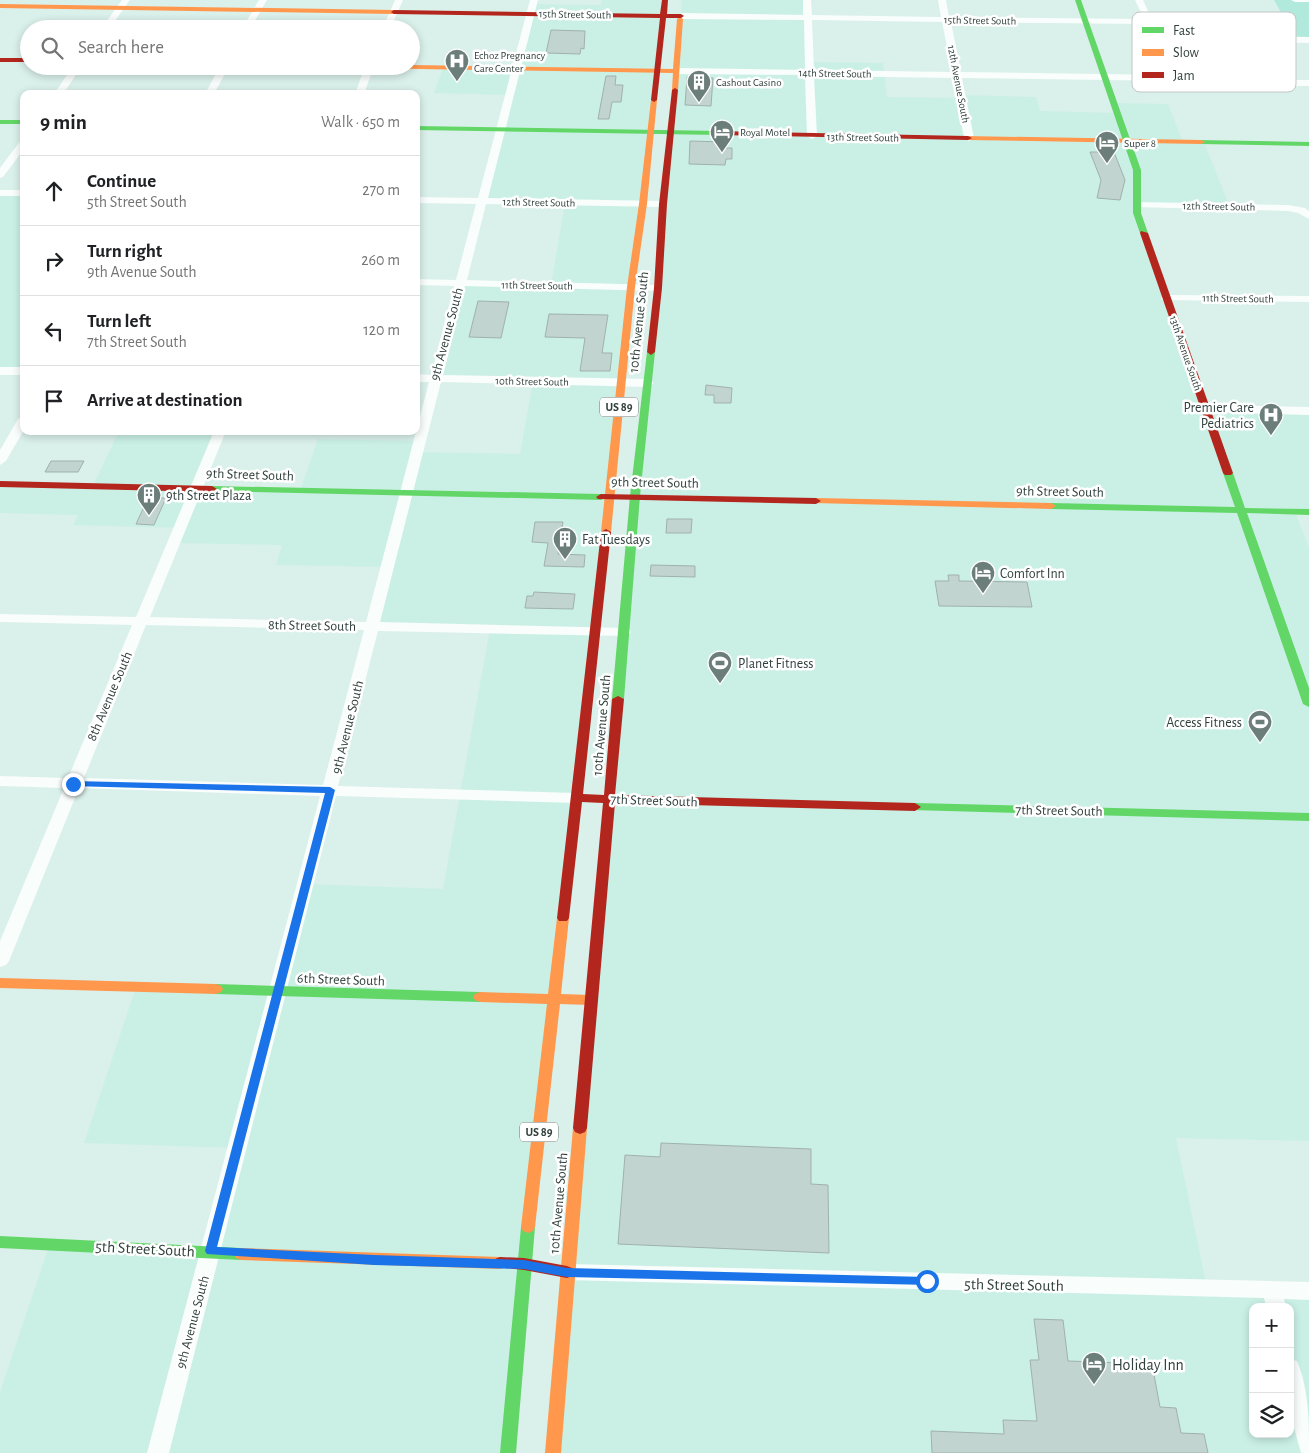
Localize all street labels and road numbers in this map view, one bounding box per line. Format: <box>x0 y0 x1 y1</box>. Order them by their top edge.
street label: 15th Street South <box>539 8 611 21</box>
street label: 15th Street South <box>944 14 1016 27</box>
street label: 12th Avenue South <box>946 44 971 124</box>
street label: 14th Street South <box>798 67 872 80</box>
street label: 13th Street South <box>827 131 899 144</box>
street label: 12th Street South <box>503 196 575 209</box>
street label: 12th Street South <box>1183 200 1255 213</box>
street label: 10th Avenue South <box>627 271 651 373</box>
street label: 11th Street South <box>501 279 573 292</box>
street label: 9th Avenue South <box>428 286 466 382</box>
street label: 11th Street South <box>1202 292 1274 305</box>
street label: 13th Avenue South <box>1168 314 1203 392</box>
street label: 10th Street South <box>495 375 569 388</box>
road number: US 89 <box>600 398 638 417</box>
street label: 9th Street South <box>206 466 294 484</box>
street label: 9th Street South <box>611 475 699 491</box>
street label: 9th Street South <box>1016 484 1104 500</box>
street label: 8th Street South <box>268 618 356 634</box>
street label: 8th Avenue South <box>85 650 135 743</box>
street label: 10th Avenue South <box>591 674 613 776</box>
street label: 9th Avenue South <box>330 679 366 775</box>
street label: 7th Street South <box>610 792 698 810</box>
street label: 7th Street South <box>1015 803 1103 819</box>
street label: 6th Street South <box>297 971 385 989</box>
road number: US 89 <box>520 1122 558 1142</box>
street label: 10th Avenue South <box>548 1152 570 1254</box>
street label: 5th Street South <box>95 1238 195 1260</box>
street label: 9th Avenue South <box>174 1274 212 1370</box>
street label: 5th Street South <box>964 1276 1064 1294</box>

